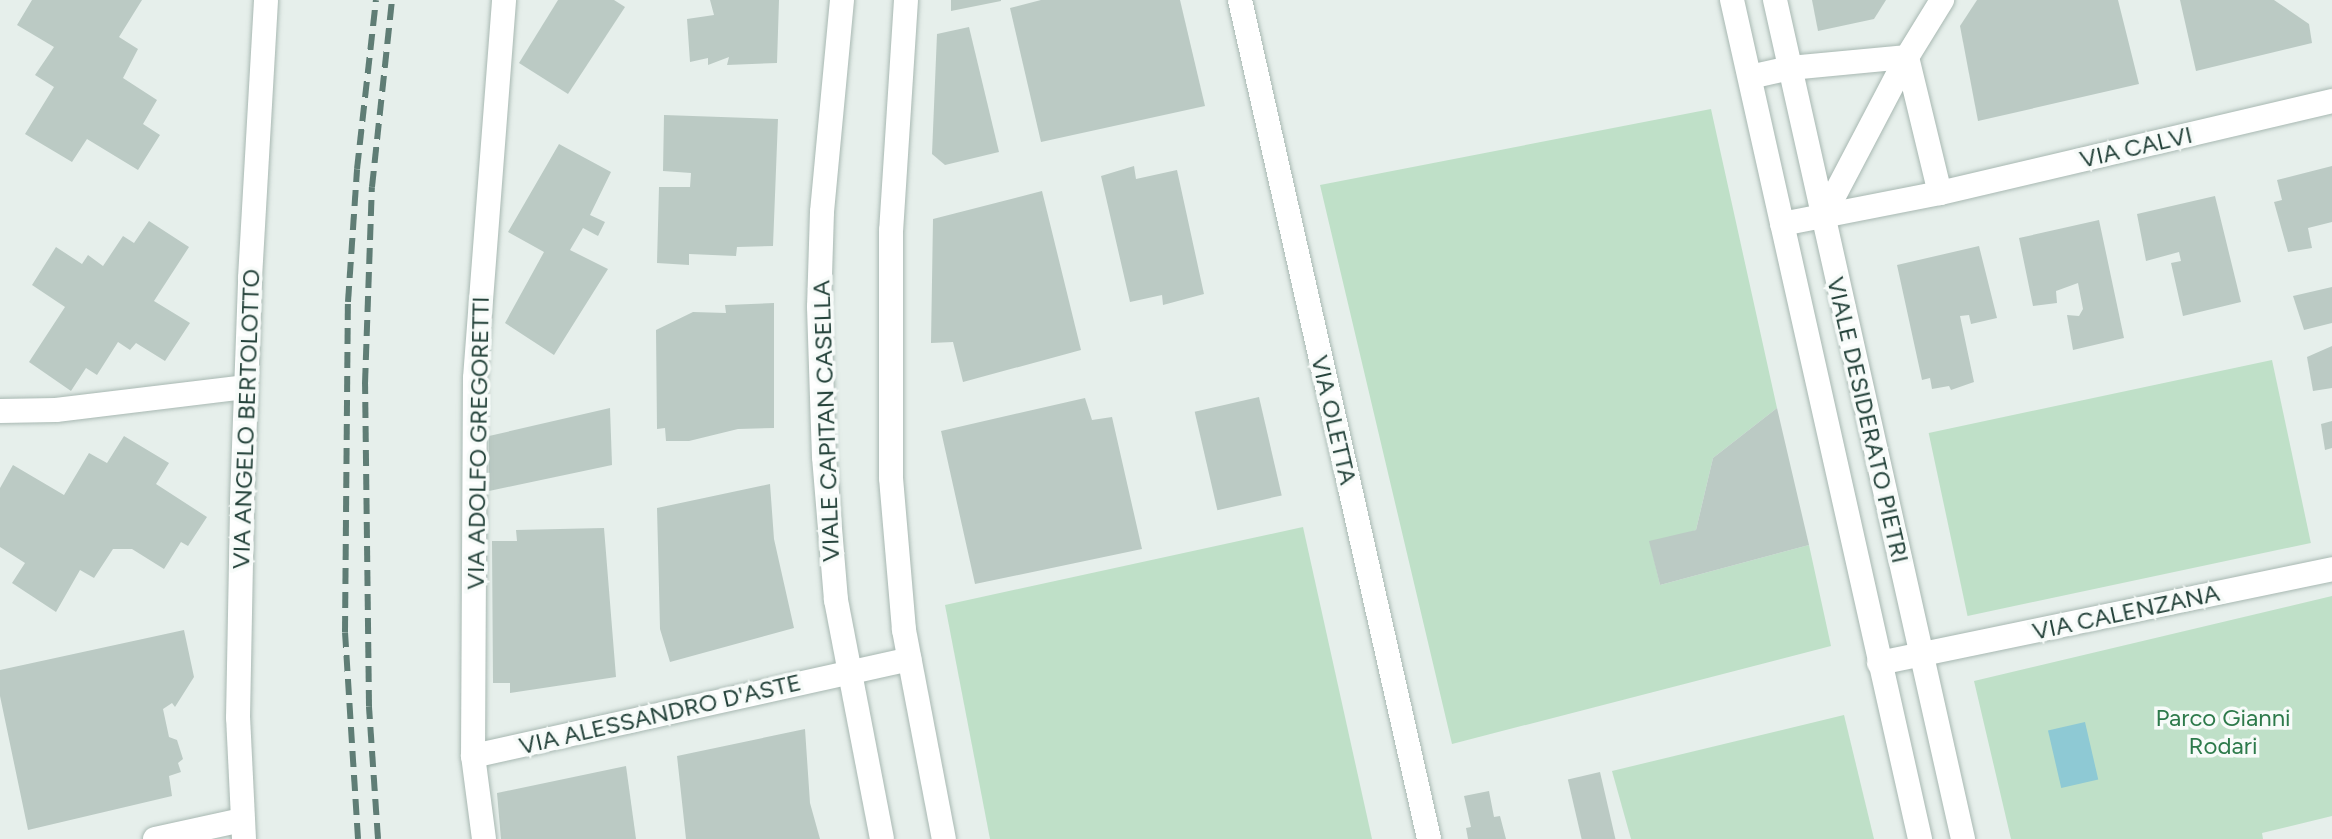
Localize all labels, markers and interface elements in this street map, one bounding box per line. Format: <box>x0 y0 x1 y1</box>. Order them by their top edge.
street label: VIA CALVI <box>2077 120 2195 174</box>
street label: VIA ANGELO BERTOLOTTO <box>226 268 266 570</box>
street label: VIALE DESIDERATO PIETRI <box>1821 274 1915 566</box>
street label: VIALE CAPITAN CASELLA <box>807 280 845 562</box>
street label: VIA ADOLFO GREGORETTI <box>461 296 495 590</box>
street label: VIA OLETTA <box>1305 353 1363 487</box>
street label: VIA CALENZANA <box>2030 578 2222 646</box>
street label: VIA ALESSANDRO D'ASTE <box>516 668 804 760</box>
park label: Parco Gianni Rodari <box>2155 704 2291 760</box>

